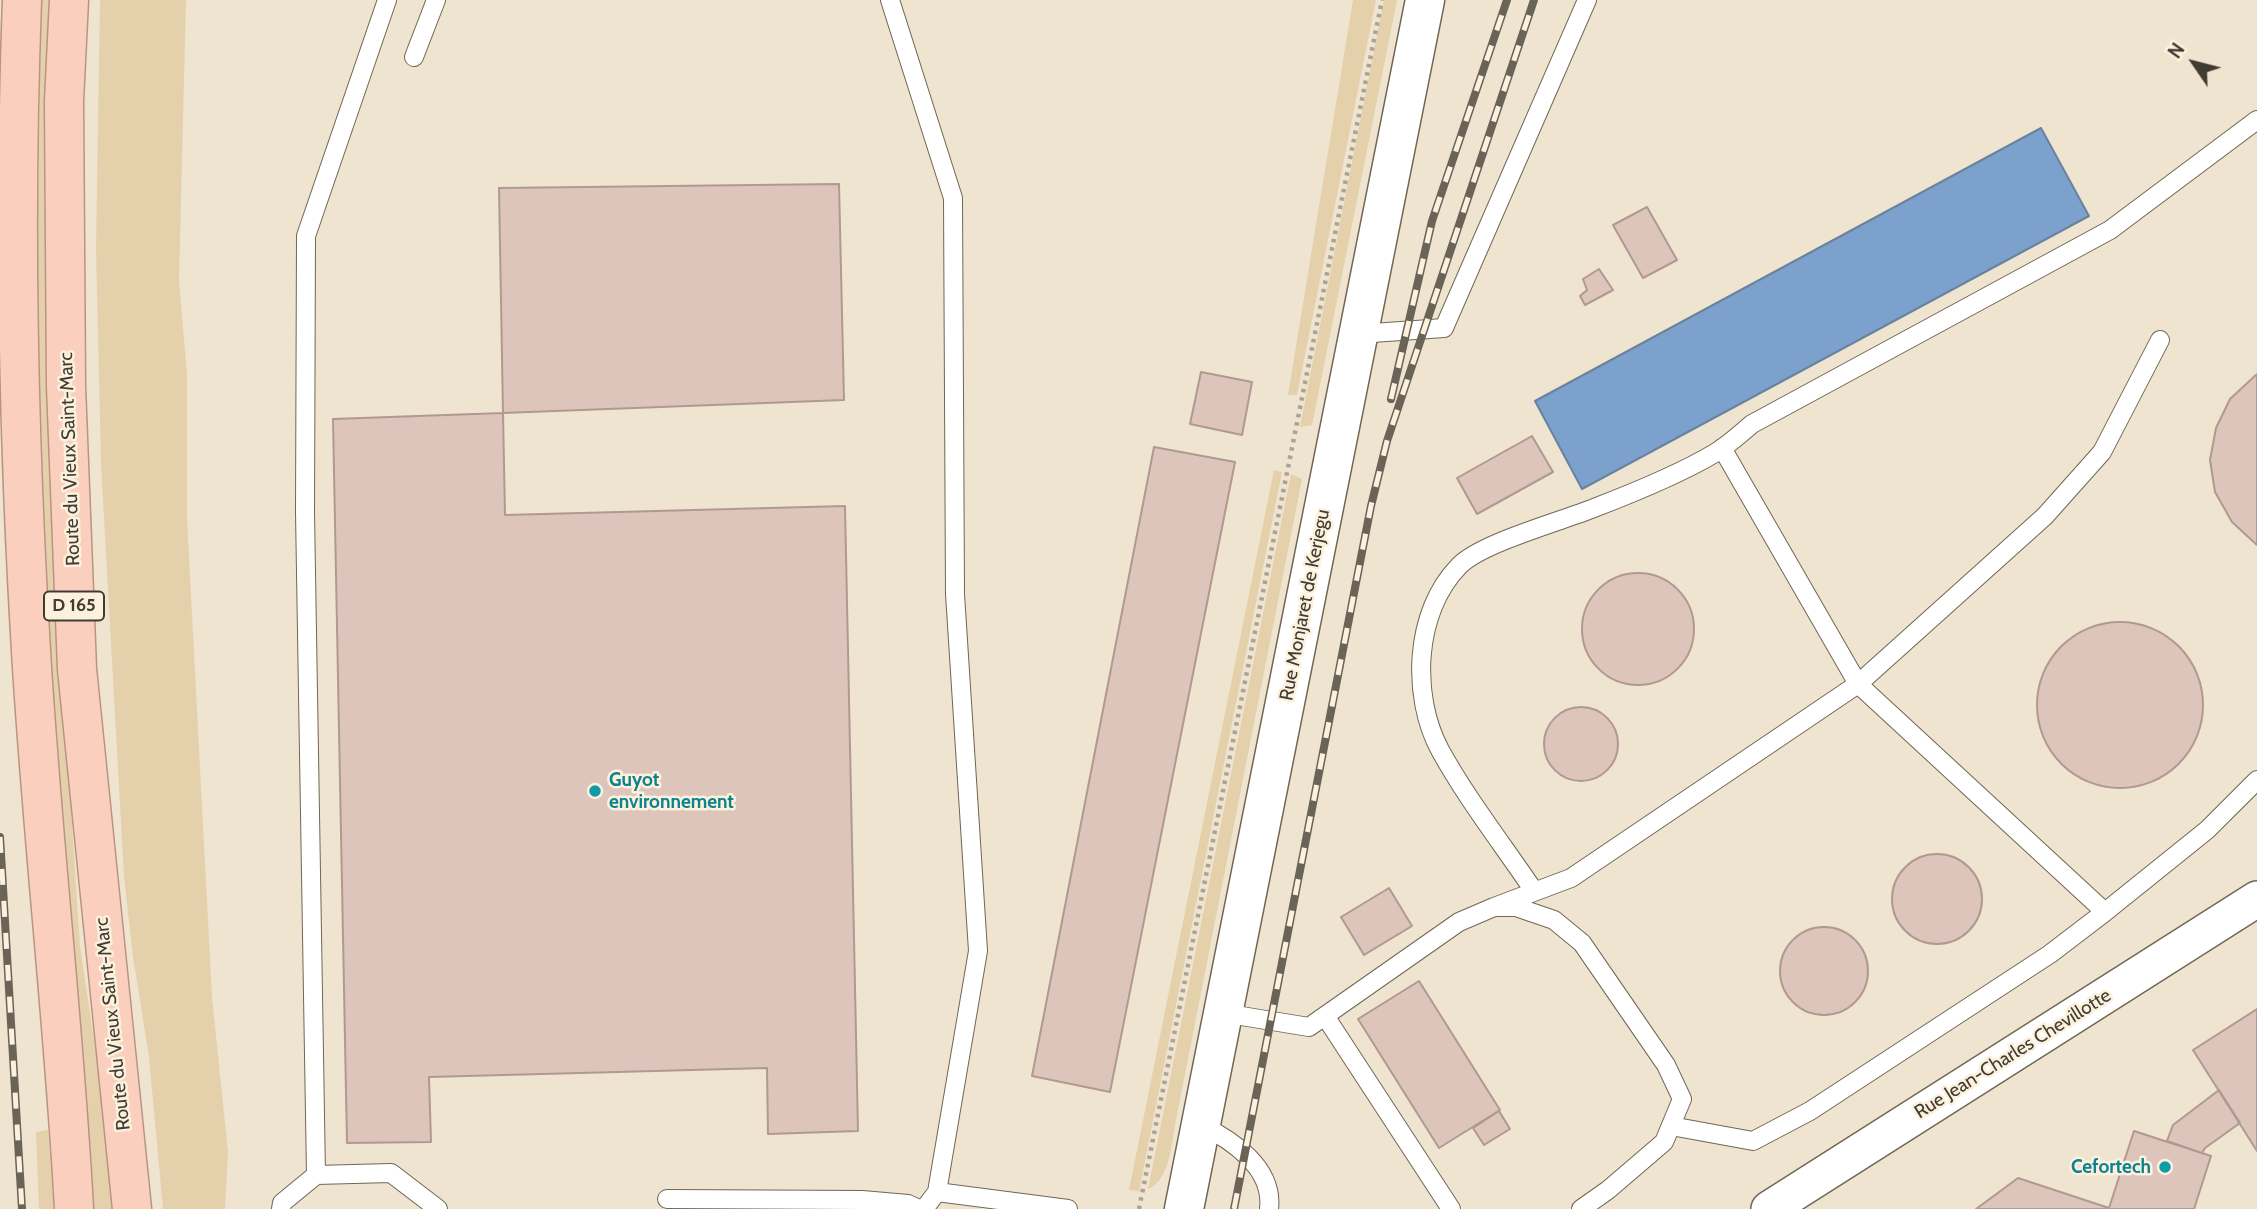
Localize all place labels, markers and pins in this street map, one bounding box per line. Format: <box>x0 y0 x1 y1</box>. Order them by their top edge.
place label: Guyot environnement <box>609 769 734 813</box>
marker: Guyot environnement <box>587 783 603 799</box>
place label: Cefortech <box>2071 1156 2151 1178</box>
marker: Cefortech <box>2157 1159 2173 1175</box>

